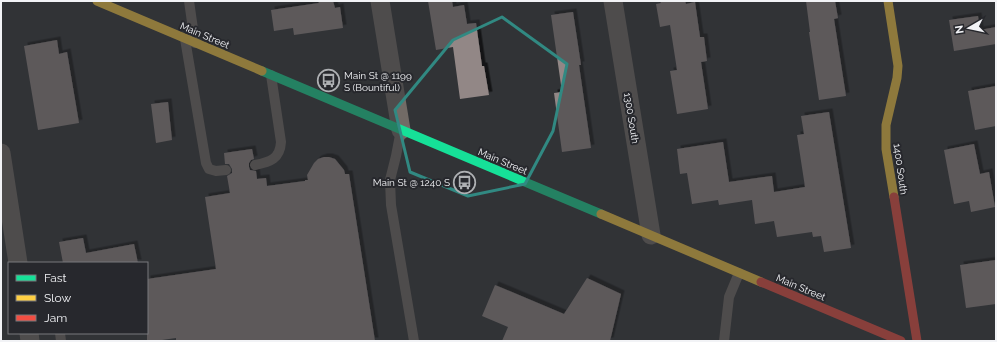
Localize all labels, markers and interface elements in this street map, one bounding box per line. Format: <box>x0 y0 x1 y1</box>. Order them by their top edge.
north arrow <box>949 8 989 48</box>
street label: Main Street <box>179 20 232 51</box>
text: N <box>953 24 967 35</box>
bus stop icon: Main St @ 1199 S (Bountiful) <box>316 68 342 94</box>
place label: Main St @ 1199 S (Bountiful) <box>344 70 412 93</box>
street label: 1300 South <box>622 92 641 145</box>
street label: 1400 South <box>891 143 910 196</box>
street label: Main Street <box>477 146 530 177</box>
bus stop icon: Main St @ 1240 S <box>452 169 478 195</box>
place label: Main St @ 1240 S <box>373 177 450 188</box>
legend <box>8 262 148 334</box>
text: Fast <box>44 271 67 285</box>
street label: Main Street <box>775 272 828 303</box>
text: Slow <box>44 291 71 305</box>
text: Jam <box>44 311 67 325</box>

